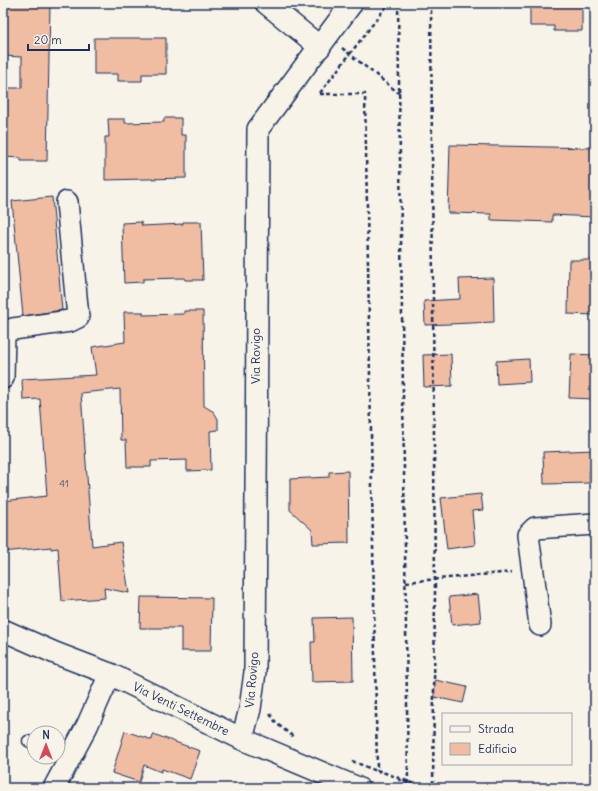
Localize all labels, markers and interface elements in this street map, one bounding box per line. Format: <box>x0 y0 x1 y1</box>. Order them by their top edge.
scale bar <box>28 26 89 52</box>
text: 20 m <box>34 32 62 47</box>
street label: Via Rovigo <box>248 328 263 384</box>
house number: 41 <box>59 477 69 490</box>
street label: Via Rovigo <box>242 651 261 709</box>
street label: Via Venti Settembre <box>130 679 232 738</box>
legend <box>442 713 572 765</box>
text: Strada <box>478 721 514 736</box>
north arrow <box>26 725 66 765</box>
text: N <box>42 728 50 742</box>
text: Edificio <box>478 741 517 756</box>

